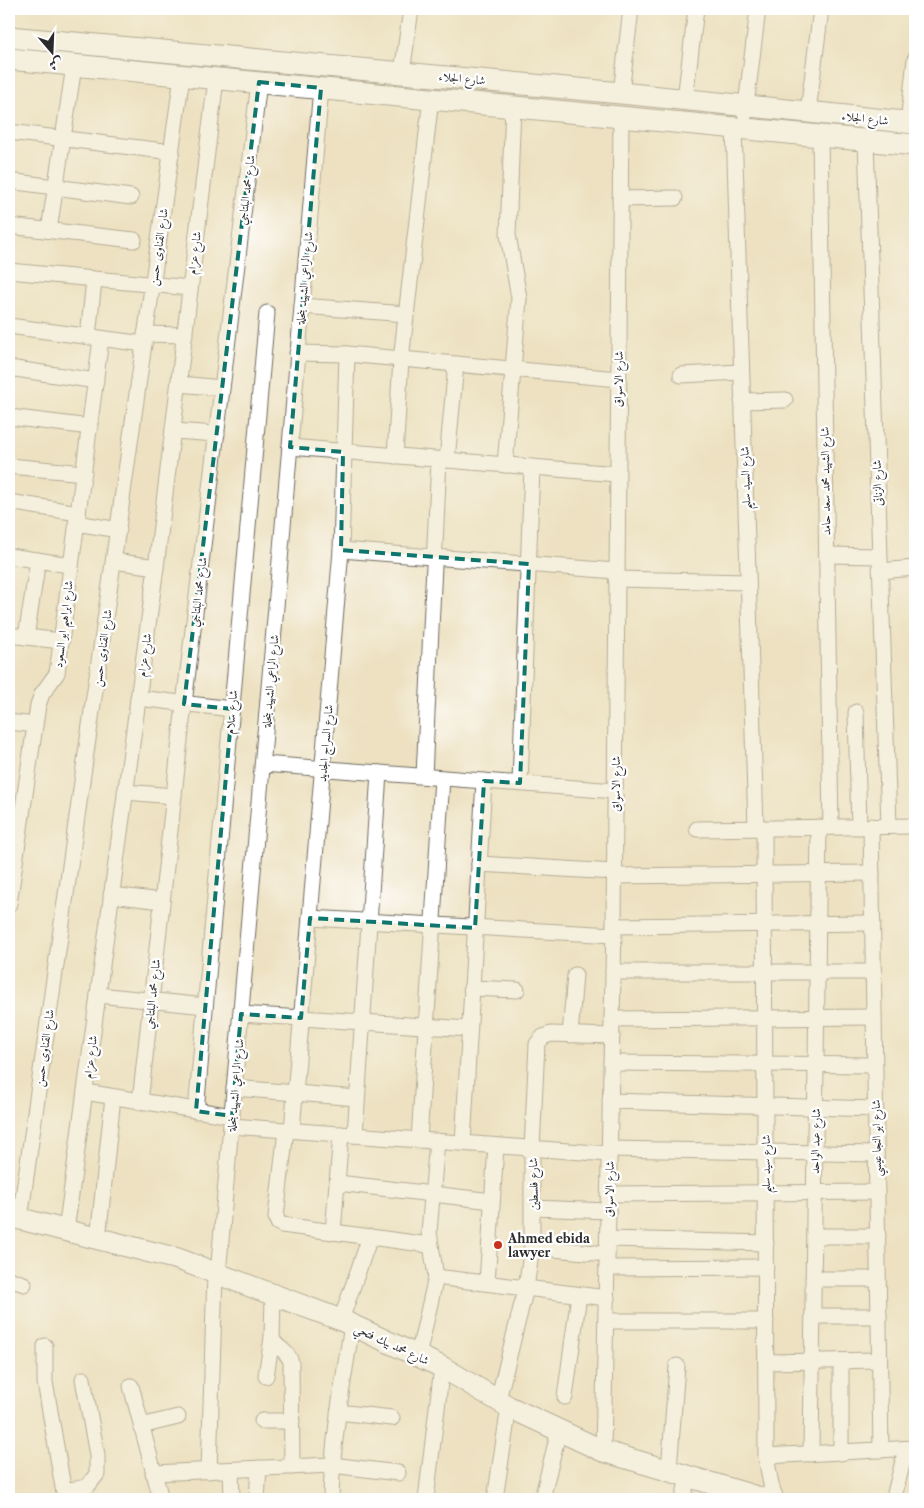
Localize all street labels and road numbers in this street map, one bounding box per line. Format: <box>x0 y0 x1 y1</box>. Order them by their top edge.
street label: شارع الجلاء <box>438 68 486 92</box>
street label: شارع الجلاء <box>840 108 889 132</box>
street label: شارع محمد البلتاجي <box>234 154 262 226</box>
street label: شارع القناوى حسن <box>145 207 175 287</box>
street label: شارع عزام <box>184 230 208 276</box>
street label: شارع الراعي الشهيد بنحلة <box>292 231 320 326</box>
street label: شارع الاسواق <box>610 351 630 407</box>
street label: شارع الشهيد محمد سعد حامد <box>817 426 837 535</box>
street label: شارع السيد سليم <box>736 446 759 510</box>
street label: شارع الزناتى <box>869 459 889 507</box>
street label: شارع محمد البلتاجي <box>186 556 214 628</box>
street label: شارع ابراهيم ابو السعود <box>50 579 81 669</box>
street label: شارع القناوى حسن <box>89 608 119 688</box>
street label: شارع عزام <box>134 632 158 678</box>
street label: شارع الراعي الشهيد بنحلة <box>258 634 286 729</box>
street label: شارع سلام <box>222 689 244 735</box>
street label: شارع السراج الجديد <box>314 704 340 783</box>
street label: شارع الاسواق <box>608 756 627 812</box>
street label: شارع محمد البلتاجي <box>141 958 167 1030</box>
street label: شارع القناوى حسن <box>31 1008 61 1088</box>
street label: شارع عزام <box>80 1034 104 1080</box>
street label: شارع الراعي الشهيد بنحلة <box>223 1038 251 1133</box>
street label: شارع ابو النجا عيسي <box>868 1099 888 1177</box>
street label: شارع عبد الواحد <box>807 1108 827 1174</box>
street label: شارع سيد سليم <box>758 1135 778 1193</box>
street label: شارع فلسطين <box>525 1157 545 1210</box>
street label: شارع الاسواق <box>601 1161 621 1217</box>
street label: شارع محمد بيك فتحي <box>350 1320 432 1372</box>

